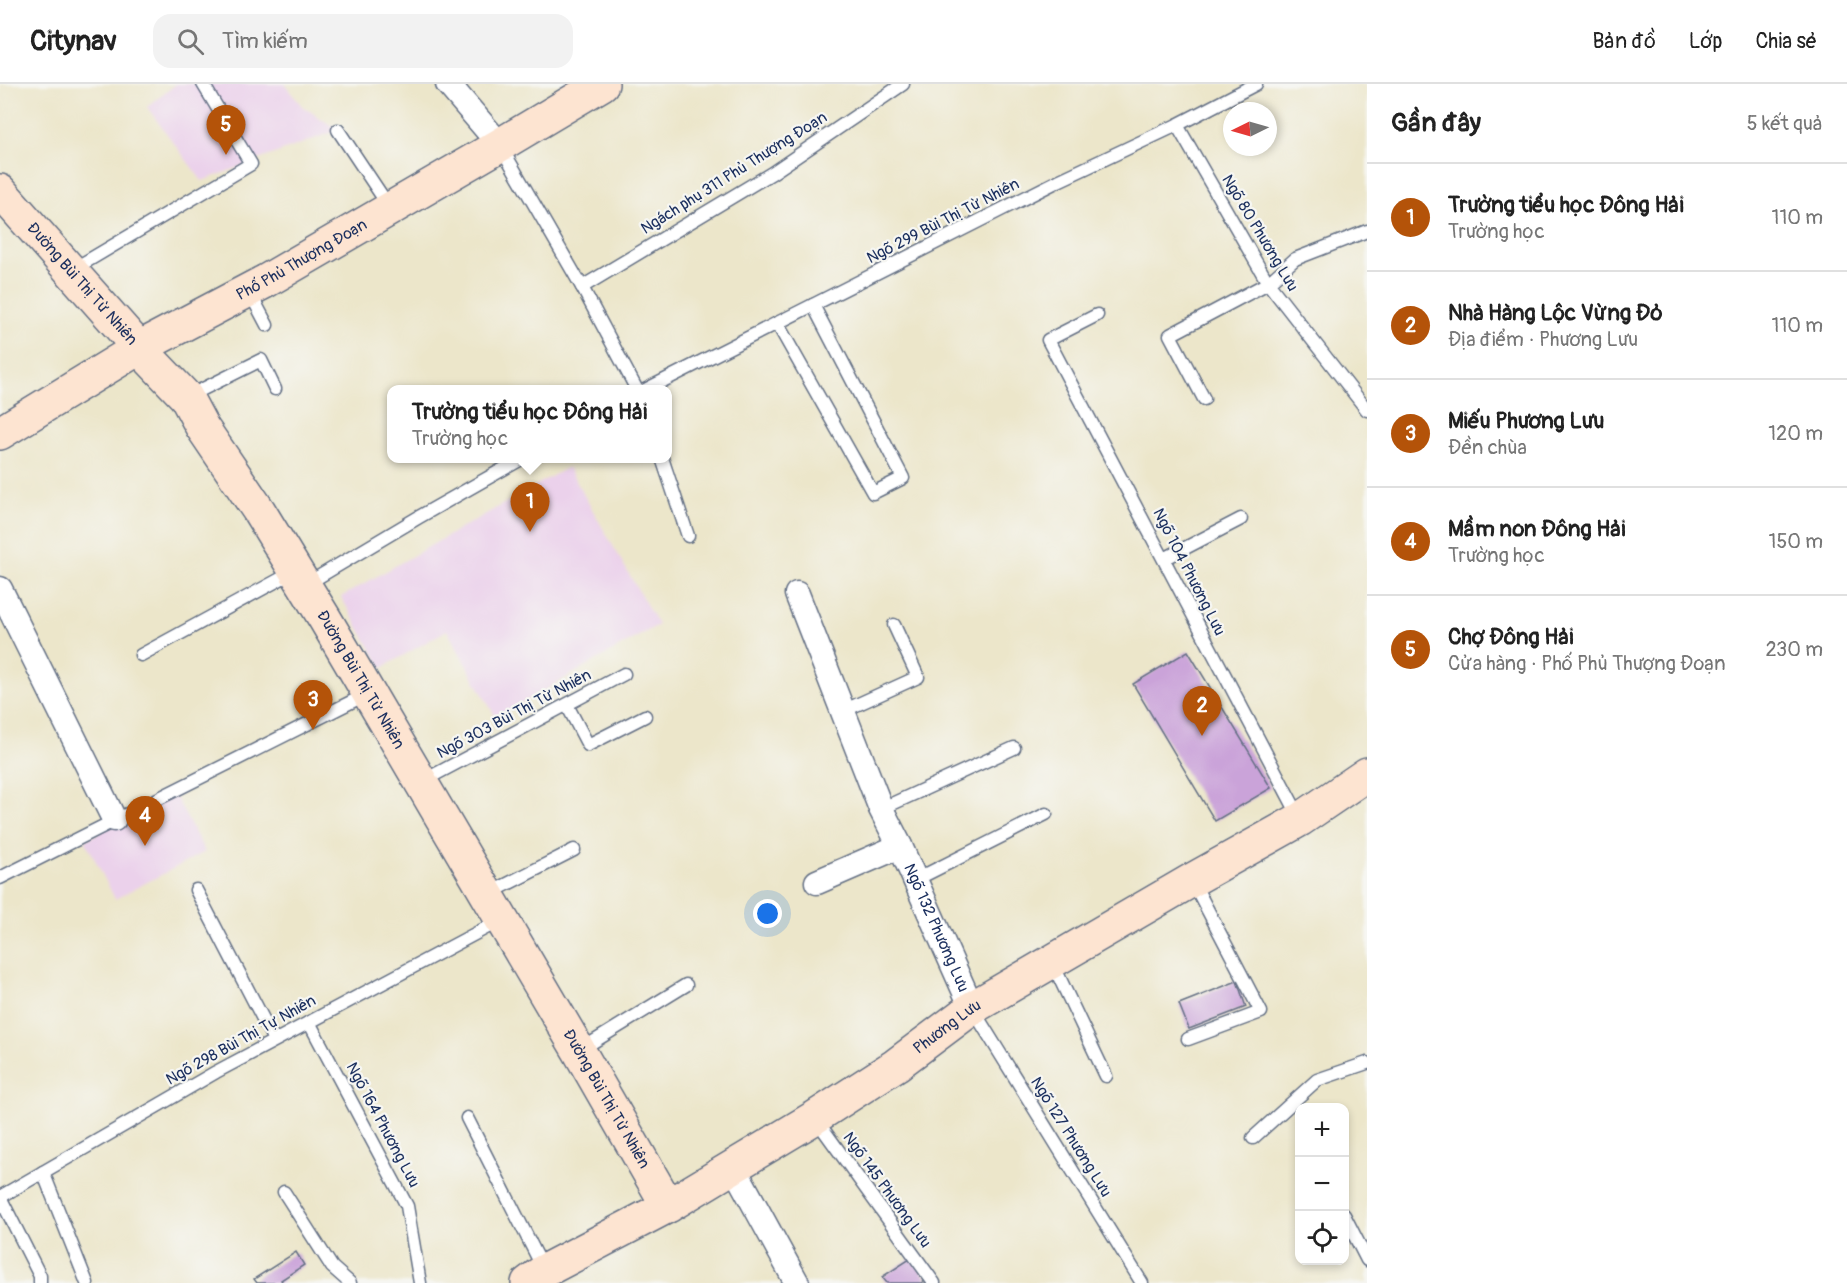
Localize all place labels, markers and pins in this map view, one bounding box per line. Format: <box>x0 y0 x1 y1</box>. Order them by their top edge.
pin: 5 <box>206 106 246 155</box>
pin: 1 <box>510 482 550 532</box>
pin: 3 <box>294 680 332 730</box>
pin: 2 <box>1182 686 1222 736</box>
pin: 4 <box>126 796 164 846</box>

